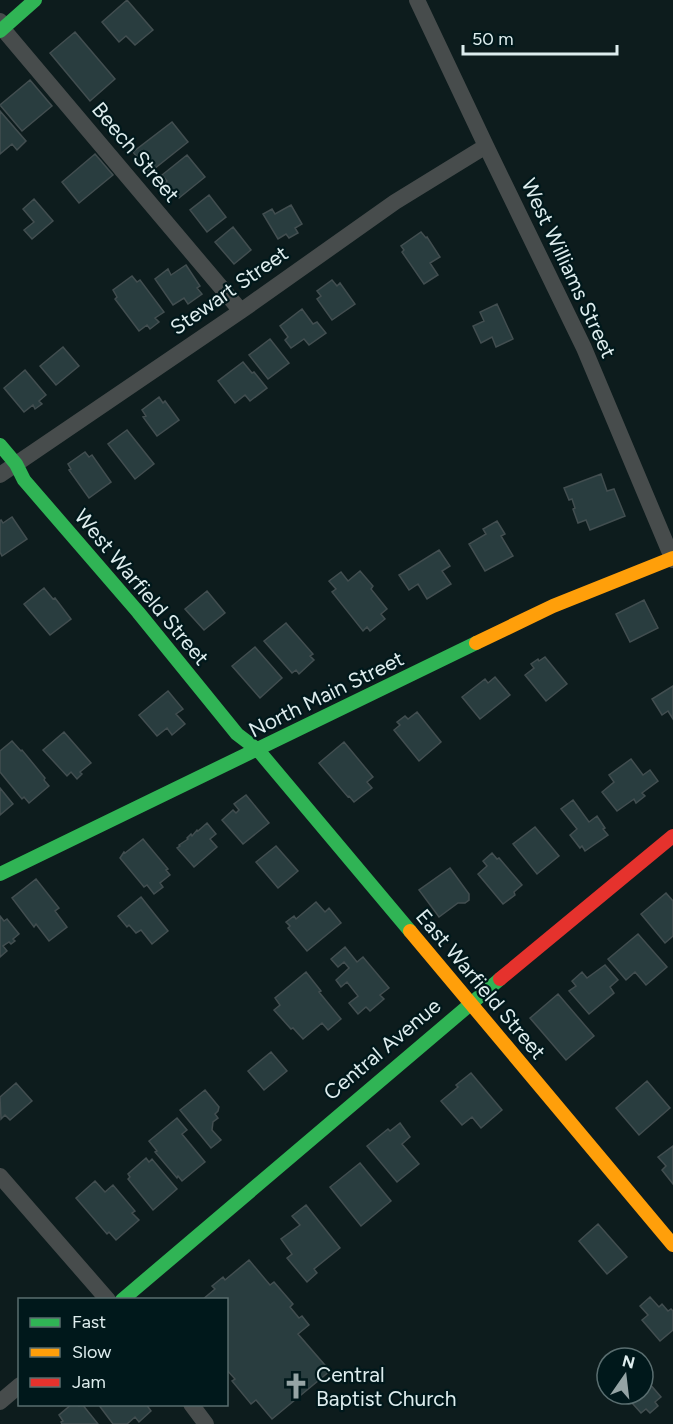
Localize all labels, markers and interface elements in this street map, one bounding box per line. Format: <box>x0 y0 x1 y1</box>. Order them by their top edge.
scale bar <box>463 18 618 56</box>
text: 50 m <box>472 28 514 50</box>
street label: Beech Street <box>87 97 185 207</box>
street label: West Williams Street <box>516 174 622 362</box>
street label: Stewart Street <box>165 240 293 340</box>
street label: West Warfield Street <box>69 504 215 670</box>
street label: North Main Street <box>244 646 408 742</box>
street label: East Warfield Street <box>411 904 551 1064</box>
street label: Central Avenue <box>318 993 446 1105</box>
legend <box>18 1298 228 1406</box>
text: Fast <box>72 1311 106 1333</box>
text: Slow <box>72 1341 111 1363</box>
north arrow <box>595 1346 655 1406</box>
text: N <box>620 1351 637 1373</box>
place label: Central Baptist Church <box>316 1362 456 1411</box>
text: Jam <box>72 1371 106 1393</box>
church icon: Central Baptist Church <box>281 1371 311 1401</box>

